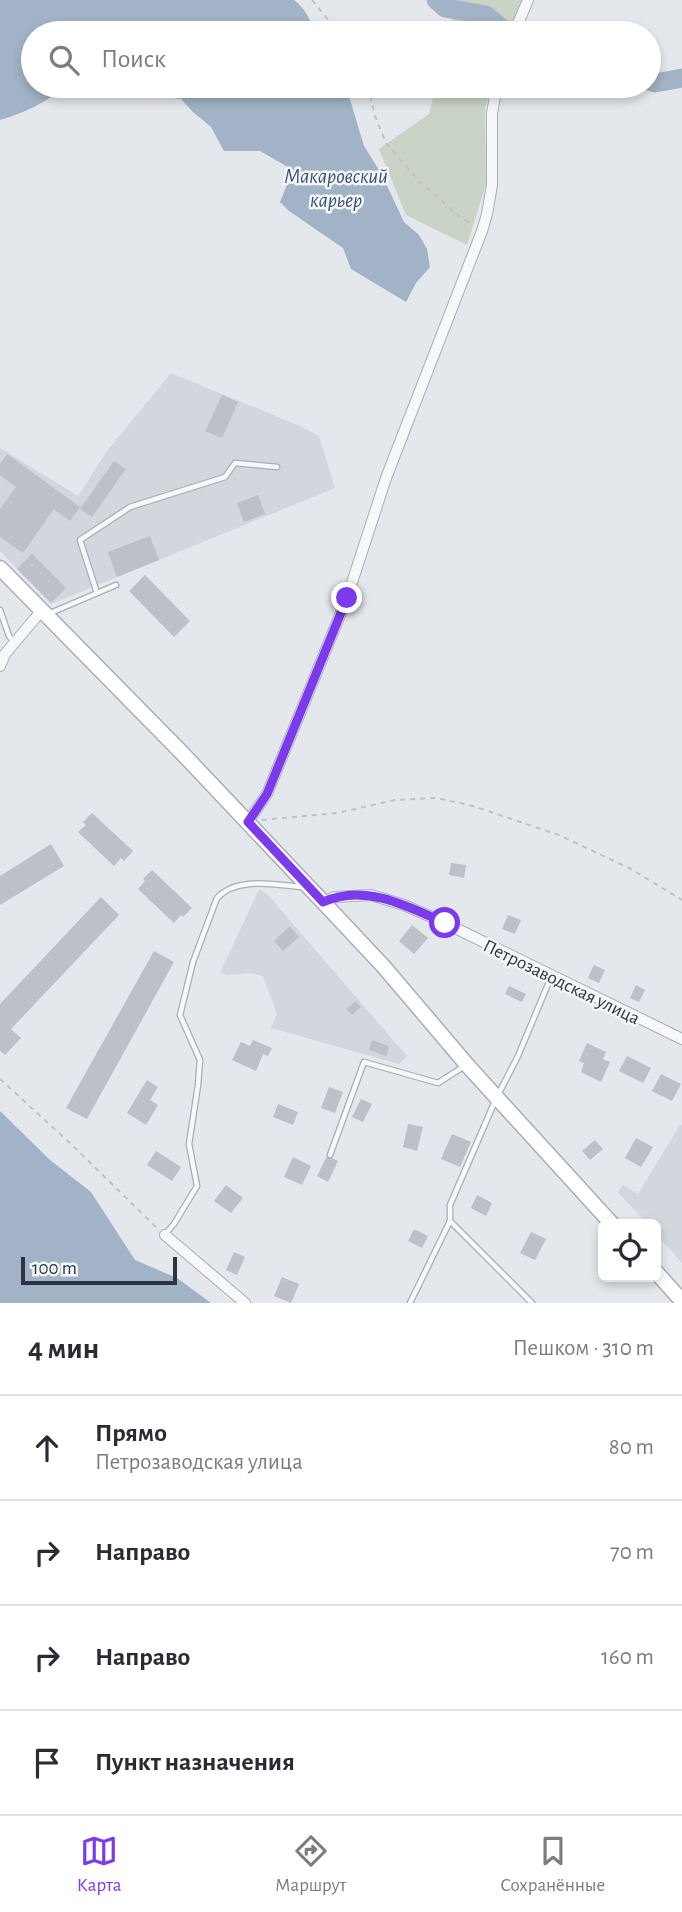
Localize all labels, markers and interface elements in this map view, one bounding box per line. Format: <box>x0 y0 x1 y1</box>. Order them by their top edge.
search box <box>21 21 661 98</box>
icon: search <box>45 41 83 79</box>
text: Поиск <box>101 46 166 72</box>
water label: Макаровский карьер <box>284 166 388 212</box>
route end <box>331 582 362 613</box>
route start <box>429 907 460 938</box>
street label: Петрозаводская улица <box>480 936 643 1029</box>
map controls <box>598 1219 661 1282</box>
button: locate <box>598 1219 661 1282</box>
scale bar <box>21 1254 177 1286</box>
text: 100 m <box>32 1259 77 1278</box>
text: 4 мин <box>28 1334 99 1364</box>
text: Пешком · 310 m <box>513 1337 654 1360</box>
text: Прямо <box>95 1420 167 1446</box>
icon: ahead <box>28 1429 66 1467</box>
text: 80 m <box>609 1436 654 1459</box>
text: Петрозаводская улица <box>95 1451 303 1474</box>
icon: right <box>28 1534 66 1572</box>
text: Направо <box>95 1539 190 1565</box>
text: 70 m <box>610 1541 654 1564</box>
icon: right <box>28 1639 66 1677</box>
text: Направо <box>95 1644 190 1670</box>
text: 160 m <box>601 1646 654 1669</box>
icon: arrive <box>28 1744 66 1782</box>
text: Пункт назначения <box>95 1749 295 1775</box>
tab: Карта <box>77 1832 121 1897</box>
tab: Маршрут <box>275 1832 346 1897</box>
tab: Сохранённые <box>500 1832 605 1897</box>

